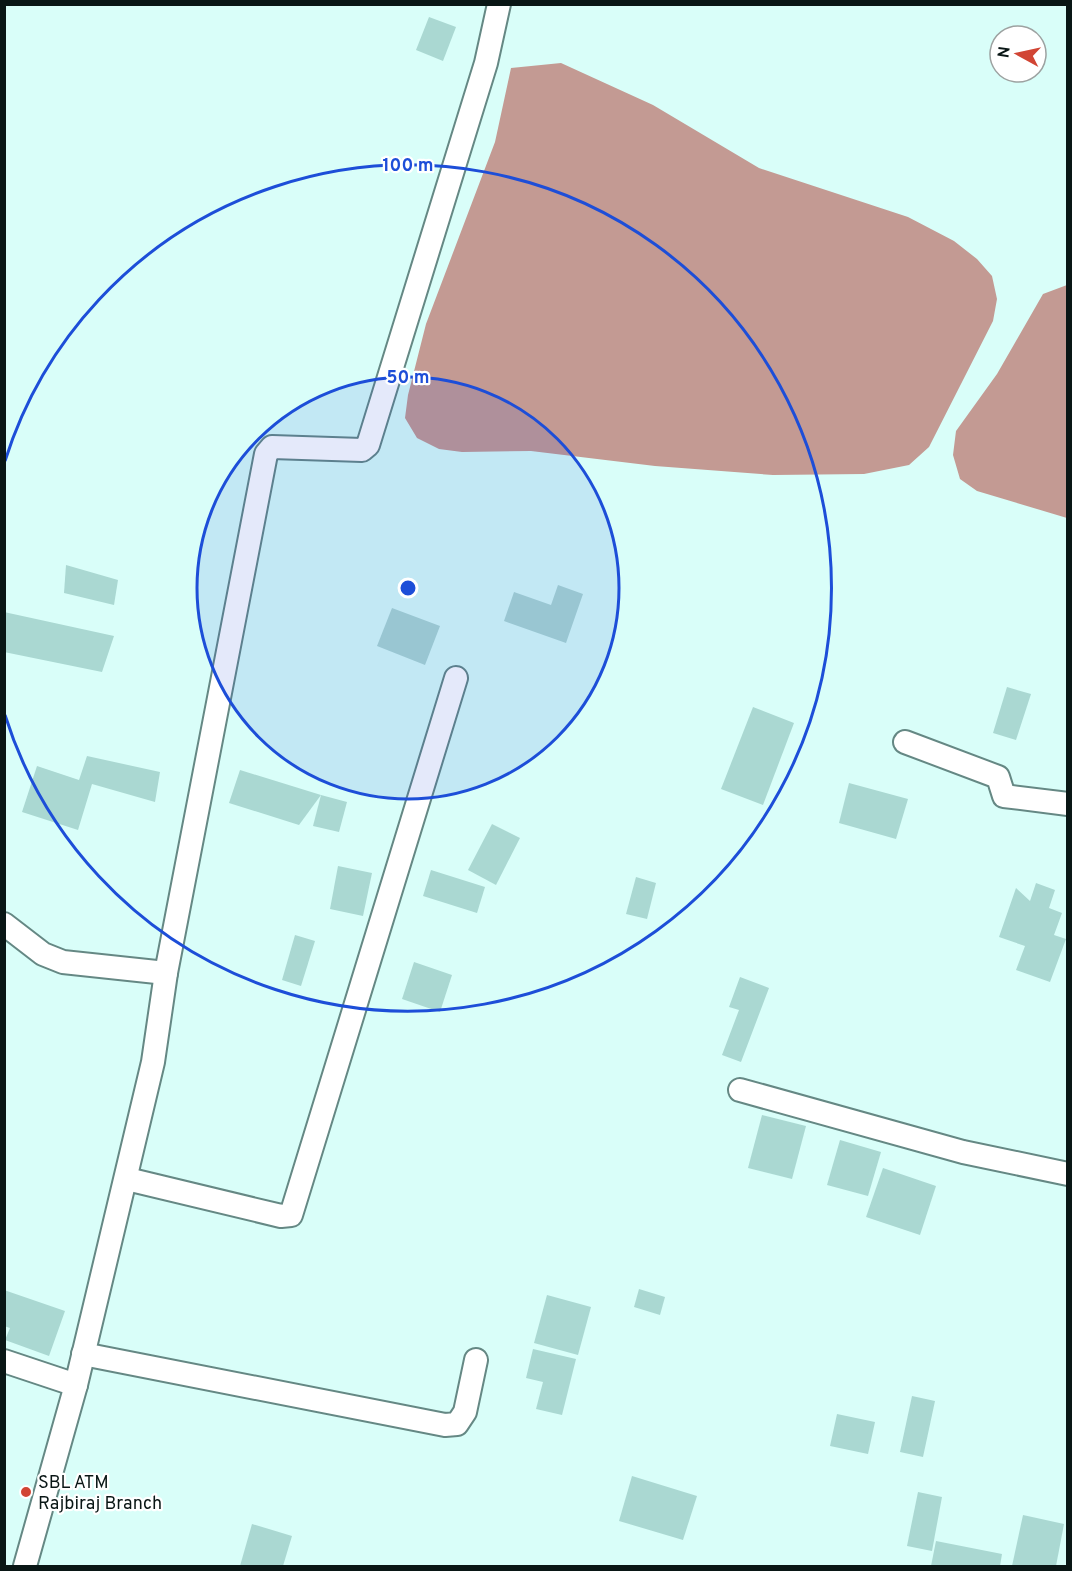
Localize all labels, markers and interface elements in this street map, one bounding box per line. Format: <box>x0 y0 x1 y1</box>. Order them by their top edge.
north arrow <box>988 24 1048 84</box>
text: N <box>994 45 1016 59</box>
text: 100 m <box>382 155 434 178</box>
text: 50 m <box>386 367 430 390</box>
centre of rings <box>398 578 418 598</box>
place label: SBL ATM Rajbiraj Branch <box>38 1472 162 1516</box>
marker: SBL ATM Rajbiraj Branch <box>19 1485 33 1499</box>

